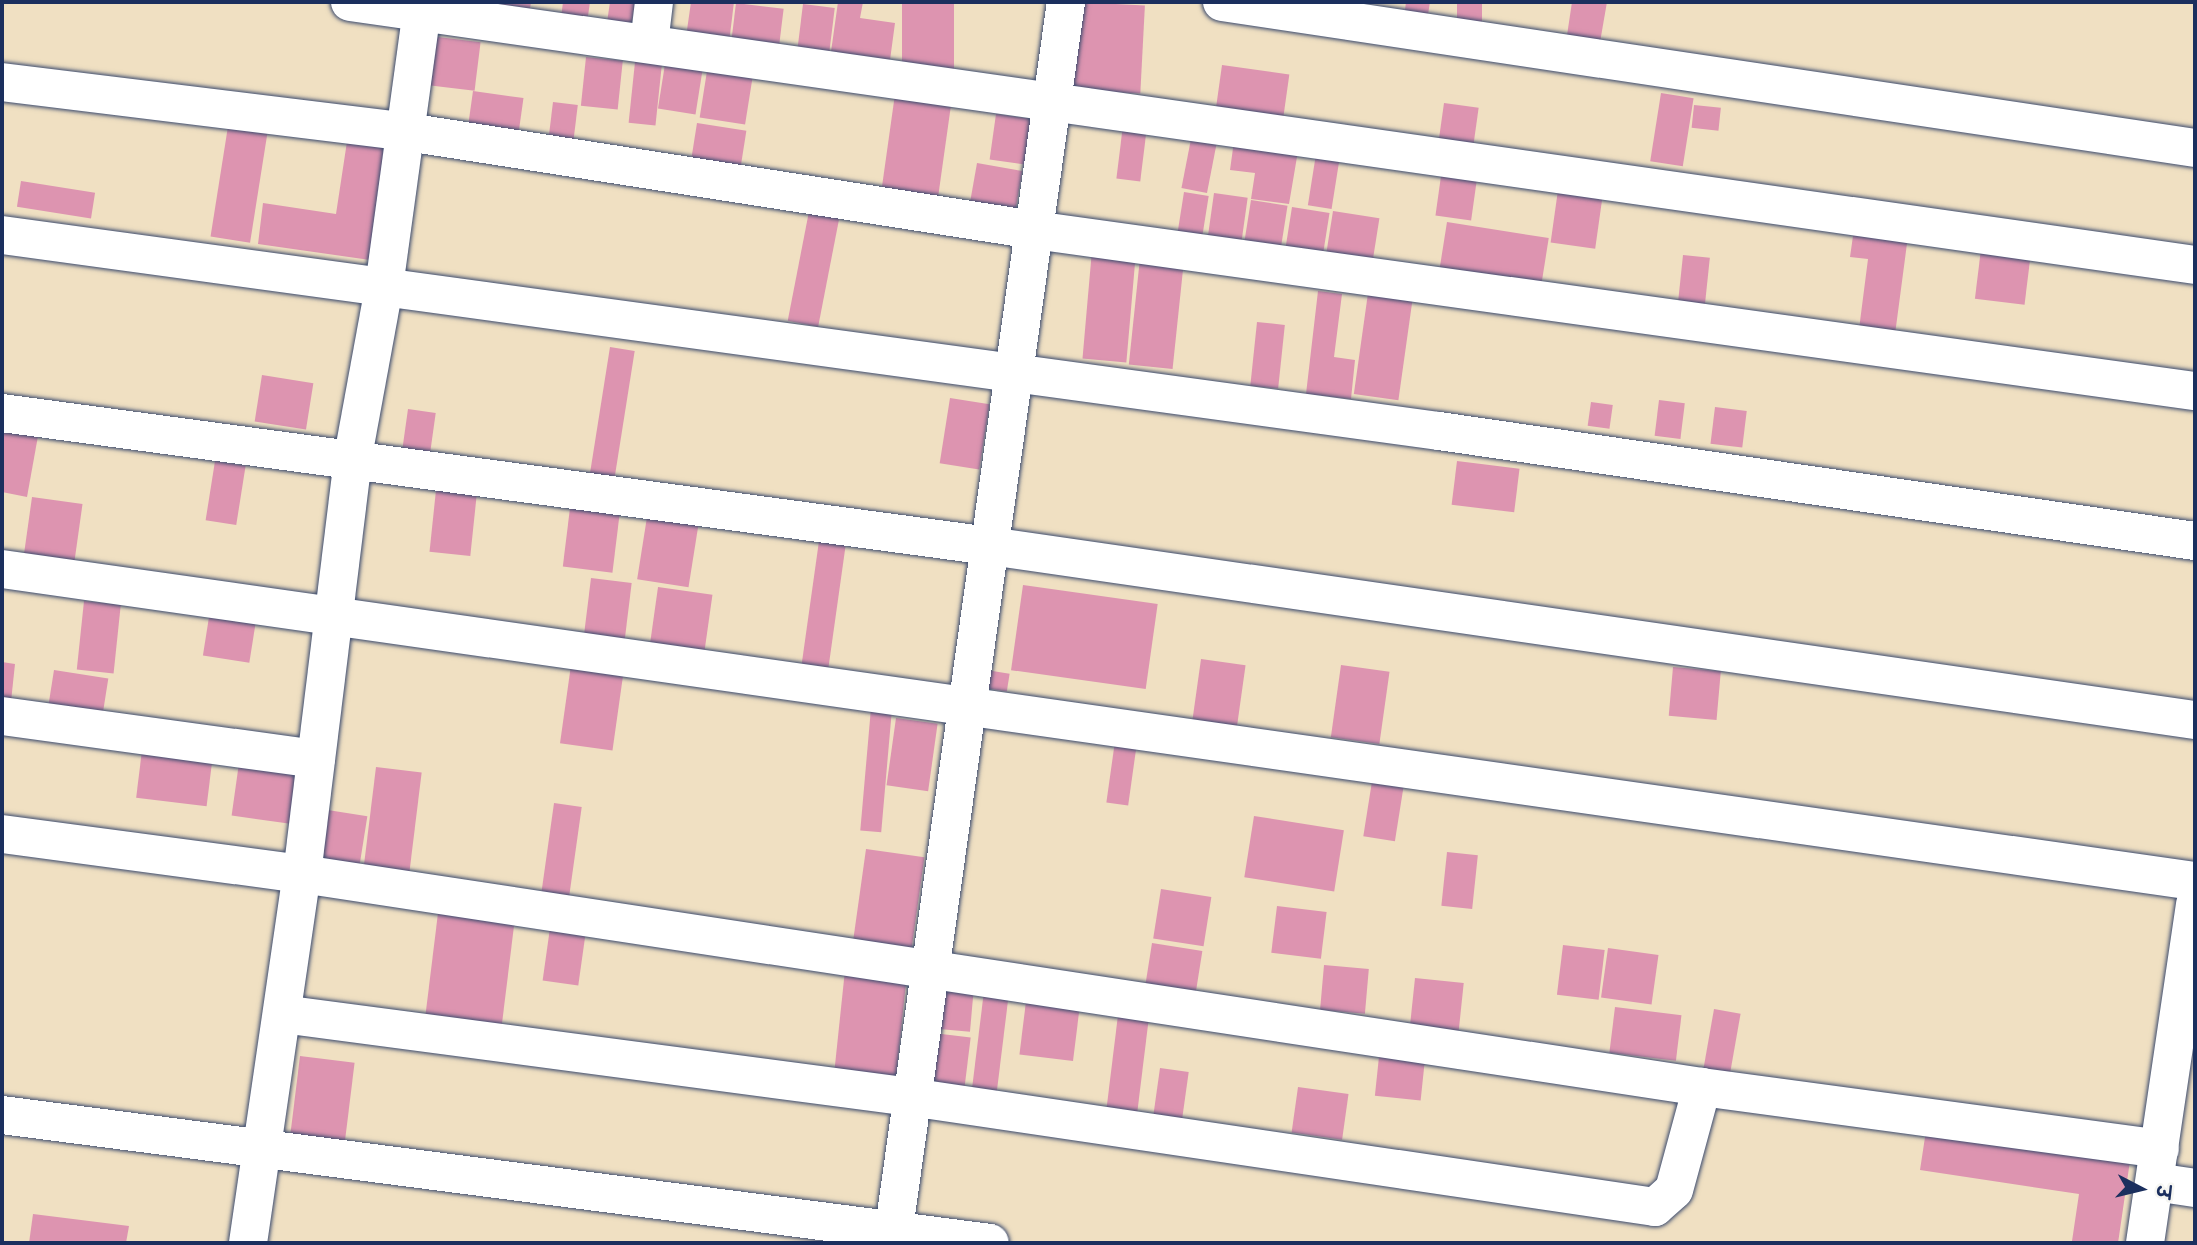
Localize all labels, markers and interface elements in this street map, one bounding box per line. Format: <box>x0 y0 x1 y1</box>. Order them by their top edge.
north arrow <box>2106 1154 2176 1224</box>
text: उ <box>2148 1184 2177 1200</box>

